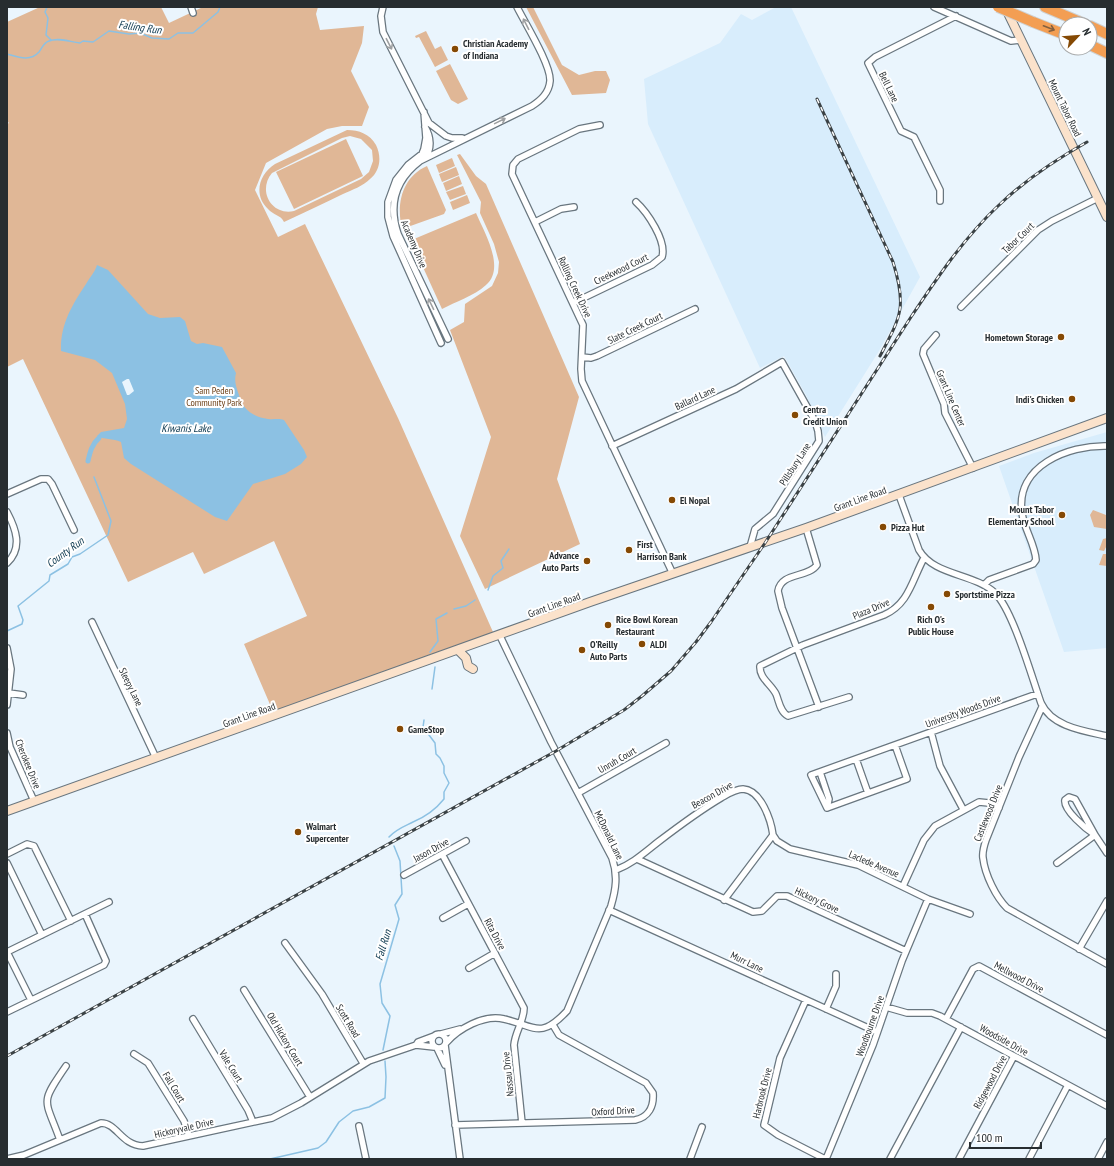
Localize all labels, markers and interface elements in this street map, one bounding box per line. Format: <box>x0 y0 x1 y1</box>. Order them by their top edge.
north arrow <box>1058 16 1098 56</box>
water label: Falling Run <box>118 17 164 37</box>
one-way arrow <box>521 18 529 30</box>
one-way arrow <box>1043 25 1055 33</box>
text: N <box>1079 26 1095 37</box>
place label: Christian Academy of Indiana <box>463 37 529 62</box>
one-way arrow <box>386 38 393 50</box>
marker: Christian Academy of Indiana <box>450 44 460 54</box>
street label: Bell Lane <box>876 70 902 104</box>
street label: Mount Tabor Road <box>1046 77 1084 139</box>
one-way arrow <box>493 117 505 124</box>
street label: Academy Drive <box>398 218 430 270</box>
street label: Tabor Court <box>999 219 1037 257</box>
street label: Creekwood Court <box>592 250 651 288</box>
street label: Rolling Creek Drive <box>555 254 595 320</box>
one-way arrow <box>427 298 434 310</box>
street label: Slate Creek Court <box>605 309 665 347</box>
place label: Hometown Storage <box>985 331 1053 344</box>
marker: Hometown Storage <box>1056 332 1066 342</box>
street label: Grant Line Center <box>933 368 969 429</box>
street label: Ballard Lane <box>673 383 717 413</box>
park label: Sam Peden Community Park <box>186 384 242 409</box>
place label: Indi's Chicken <box>1016 393 1065 406</box>
marker: Indi's Chicken <box>1067 394 1077 404</box>
place label: Centra Credit Union <box>803 403 848 428</box>
marker: Centra Credit Union <box>790 410 800 420</box>
water label: Kiwanis Lake <box>161 421 212 435</box>
street label: Pillsbury Lane <box>776 440 814 488</box>
street label: Grant Line Road <box>832 483 888 515</box>
place label: El Nopal <box>680 494 710 507</box>
marker: El Nopal <box>667 495 677 505</box>
place label: Mount Tabor Elementary School <box>988 503 1055 528</box>
marker: Mount Tabor Elementary School <box>1057 510 1067 520</box>
place label: Pizza Hut <box>891 521 925 534</box>
marker: Pizza Hut <box>878 522 888 532</box>
water label: County Run <box>43 533 87 570</box>
place label: First Harrison Bank <box>637 538 688 563</box>
marker: First Harrison Bank <box>624 545 634 555</box>
place label: Advance Auto Parts <box>541 549 579 574</box>
marker: Advance Auto Parts <box>582 556 592 566</box>
place label: Sportstime Pizza <box>955 588 1015 601</box>
street label: Grant Line Road <box>526 589 582 621</box>
marker: Sportstime Pizza <box>942 589 952 599</box>
street label: Plaza Drive <box>851 595 891 623</box>
marker: Rich O's Public House <box>926 602 936 612</box>
place label: Rice Bowl Korean Restaurant <box>616 613 678 638</box>
place label: Rich O's Public House <box>908 613 954 638</box>
marker: Rice Bowl Korean Restaurant <box>603 620 613 630</box>
place label: O'Reilly Auto Parts <box>589 638 628 663</box>
place label: ALDI <box>649 638 667 651</box>
marker: ALDI <box>637 639 647 649</box>
marker: O'Reilly Auto Parts <box>577 645 587 655</box>
street label: Sleepy Lane <box>116 666 146 708</box>
street label: University Woods Drive <box>924 691 1002 731</box>
street label: Grant Line Road <box>221 699 277 731</box>
place label: GameStop <box>408 723 445 736</box>
marker: GameStop <box>395 724 405 734</box>
street label: Cherokee Drive <box>12 737 44 791</box>
street label: Unruh Court <box>596 744 639 776</box>
street label: Beacon Drive <box>689 778 735 812</box>
street label: Castlewood Drive <box>971 783 1005 843</box>
street label: McDonald Lane <box>591 808 627 862</box>
place label: Walmart Supercenter <box>305 820 349 845</box>
marker: Walmart Supercenter <box>293 827 303 837</box>
street label: Jason Drive <box>410 835 451 866</box>
street label: Laclede Avenue <box>847 848 901 880</box>
street label: Hickory Grove <box>793 884 841 916</box>
street label: Rita Drive <box>481 916 509 952</box>
water label: Fall Run <box>372 927 395 962</box>
street label: Murr Lane <box>728 949 766 975</box>
street label: Mellwood Drive <box>992 959 1046 995</box>
street label: Woodbourne Drive <box>853 994 887 1058</box>
street label: Scott Road <box>333 1002 363 1040</box>
street label: Old Hickory Court <box>264 1010 306 1068</box>
street label: Woodside Drive <box>977 1021 1031 1059</box>
street label: Vale Court <box>216 1047 246 1085</box>
street label: Nassau Drive <box>499 1051 517 1097</box>
street label: Ridgewood Drive <box>970 1053 1010 1111</box>
street label: Harbrook Drive <box>749 1066 775 1120</box>
street label: Fall Court <box>160 1069 188 1105</box>
street label: Oxford Drive <box>591 1103 635 1119</box>
street label: Hickoryvale Drive <box>153 1115 215 1141</box>
scale bar <box>970 1124 1041 1150</box>
text: 100 m <box>976 1130 1003 1145</box>

